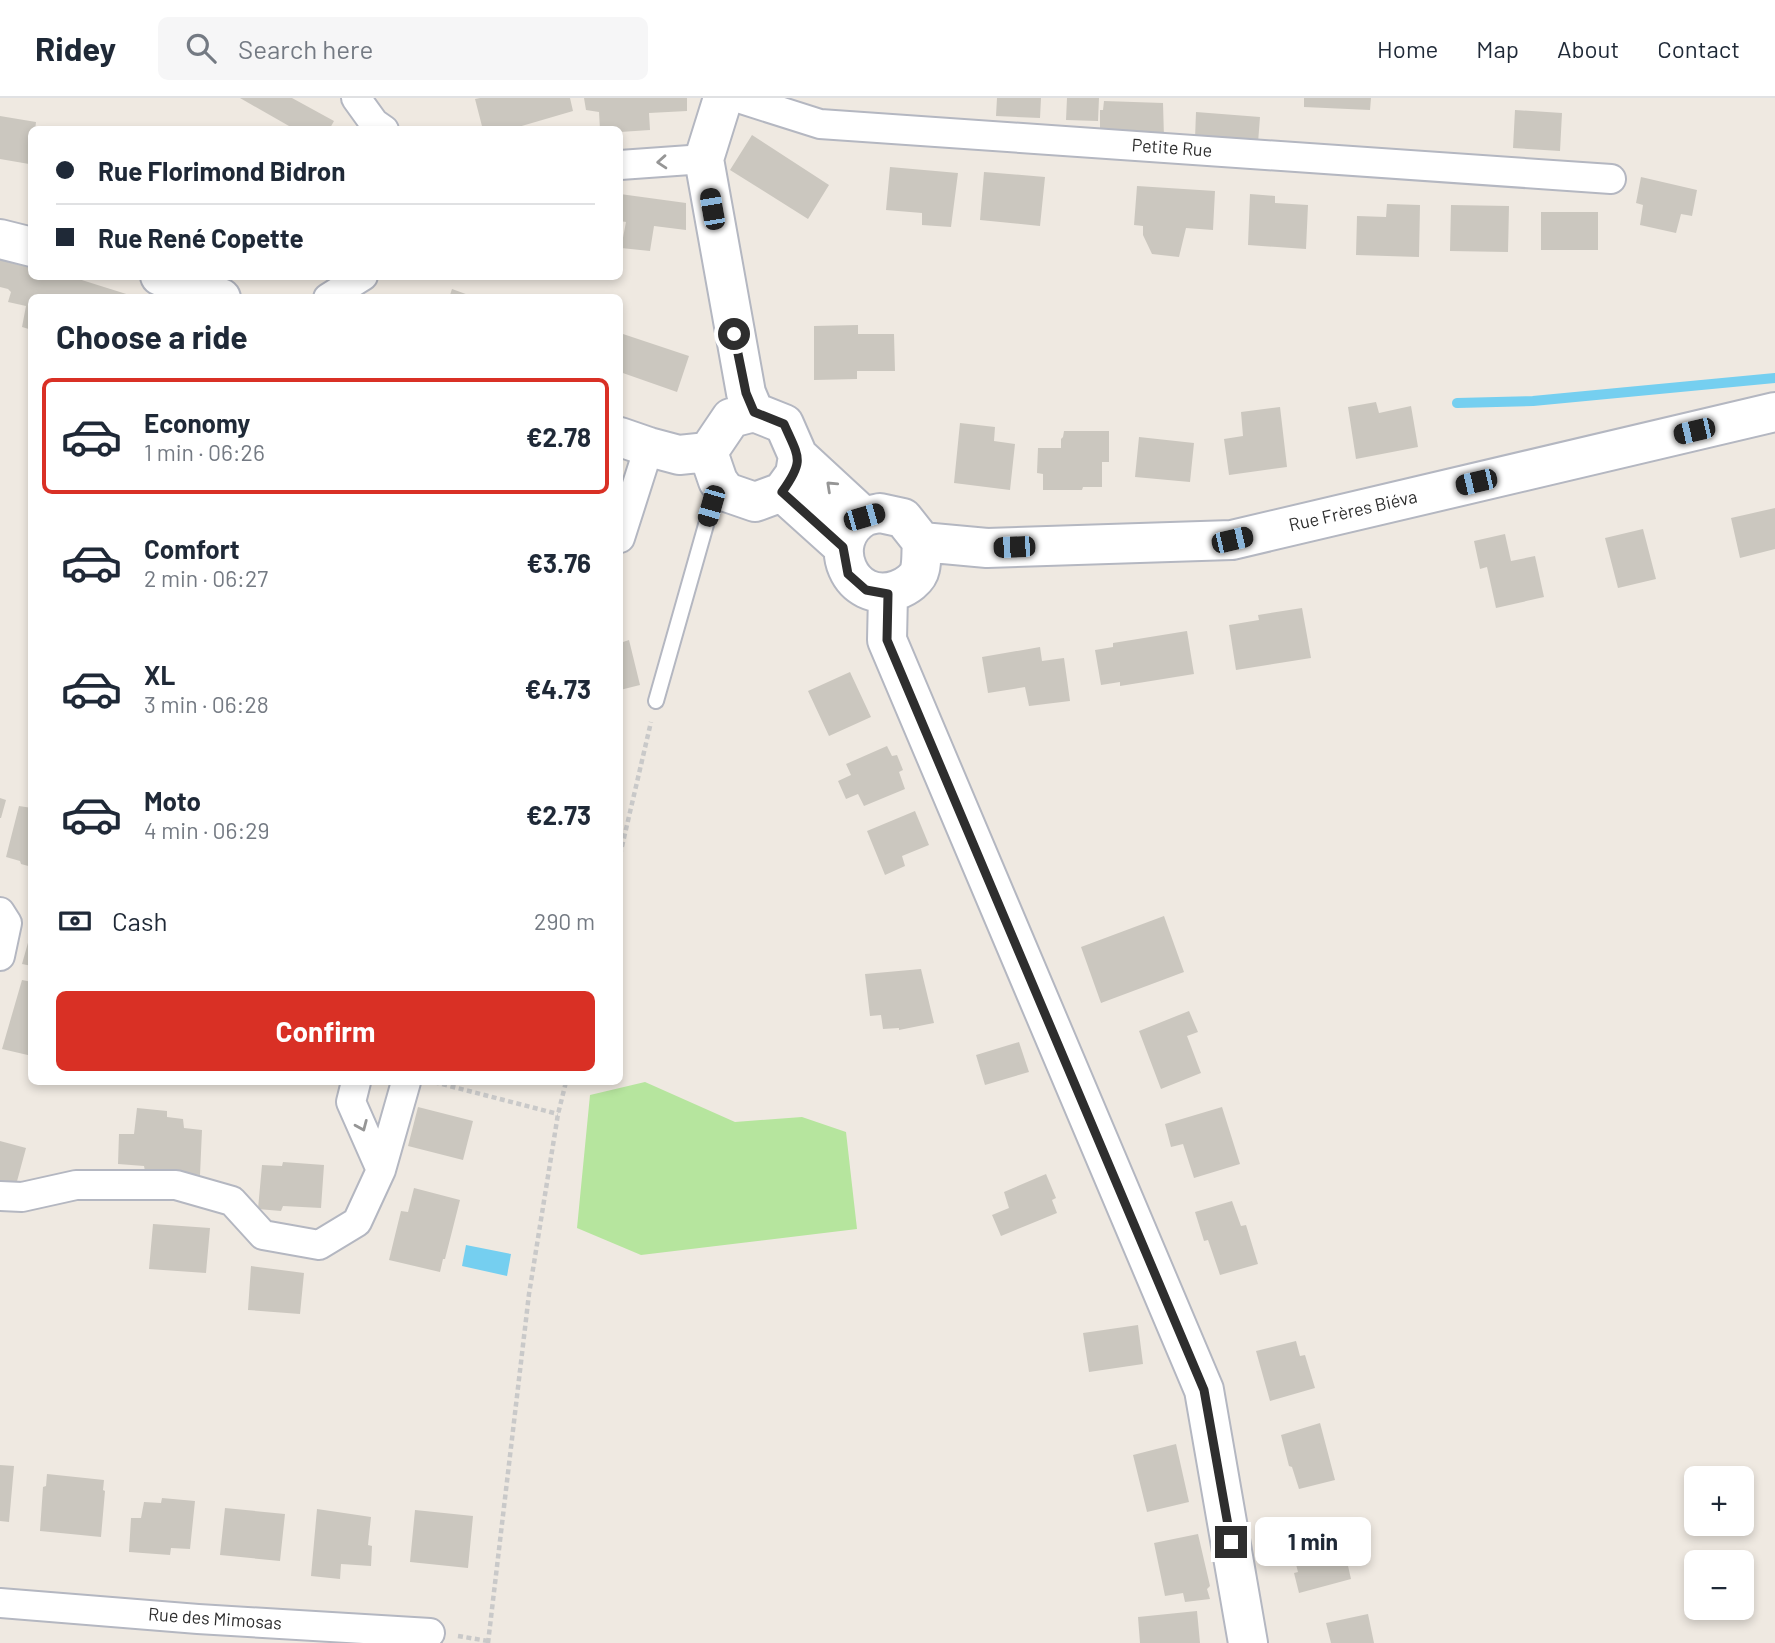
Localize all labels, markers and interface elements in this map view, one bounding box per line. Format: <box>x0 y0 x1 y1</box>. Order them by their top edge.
search box <box>158 17 648 80</box>
text: Ridey <box>35 28 116 68</box>
icon: search <box>182 29 220 67</box>
text: Search here <box>238 33 373 64</box>
text: Home <box>1377 34 1438 63</box>
text: Map <box>1476 34 1519 63</box>
text: About <box>1557 34 1619 63</box>
text: Contact <box>1657 34 1740 63</box>
street label: Petite Rue <box>1131 133 1213 161</box>
one-way arrow <box>656 154 667 169</box>
text: Rue Florimond Bidron <box>98 155 345 186</box>
car <box>699 186 726 232</box>
text: Rue René Copette <box>98 222 304 253</box>
text: Choose a ride <box>56 317 248 355</box>
route start <box>718 318 750 350</box>
icon: car <box>60 405 123 468</box>
text: Economy <box>144 407 250 438</box>
car <box>1672 416 1717 446</box>
text: €2.78 <box>526 421 591 452</box>
text: 1 min · 06:26 <box>144 438 265 466</box>
car <box>1454 467 1499 497</box>
one-way arrow <box>826 482 839 495</box>
car <box>696 483 727 529</box>
street label: Rue Frères Biéva <box>1287 485 1419 535</box>
car <box>841 501 888 533</box>
car <box>1210 525 1255 555</box>
icon: car <box>60 531 123 594</box>
text: Comfort <box>144 533 240 564</box>
car <box>993 536 1036 558</box>
text: €3.76 <box>527 547 591 578</box>
text: 2 min · 06:27 <box>144 564 268 592</box>
icon: car <box>60 657 123 720</box>
text: XL <box>144 659 175 690</box>
text: €4.73 <box>525 673 591 704</box>
text: 3 min · 06:28 <box>144 690 269 718</box>
icon: car <box>60 783 123 846</box>
text: Moto <box>144 785 201 816</box>
text: €2.73 <box>526 799 591 830</box>
text: 4 min · 06:29 <box>144 816 270 844</box>
icon: cash <box>56 902 94 940</box>
text: Cash <box>112 905 167 936</box>
text: 290 m <box>534 907 595 935</box>
button: Confirm <box>56 991 595 1071</box>
one-way arrow <box>354 1119 368 1131</box>
map controls <box>1684 1466 1754 1620</box>
button: + <box>1684 1466 1754 1536</box>
callout: 1 min <box>1256 1518 1371 1566</box>
route end <box>1215 1526 1247 1558</box>
text: 1 min <box>1288 1527 1338 1555</box>
button: − <box>1684 1550 1754 1620</box>
street label: Rue des Mimosas <box>148 1602 283 1634</box>

